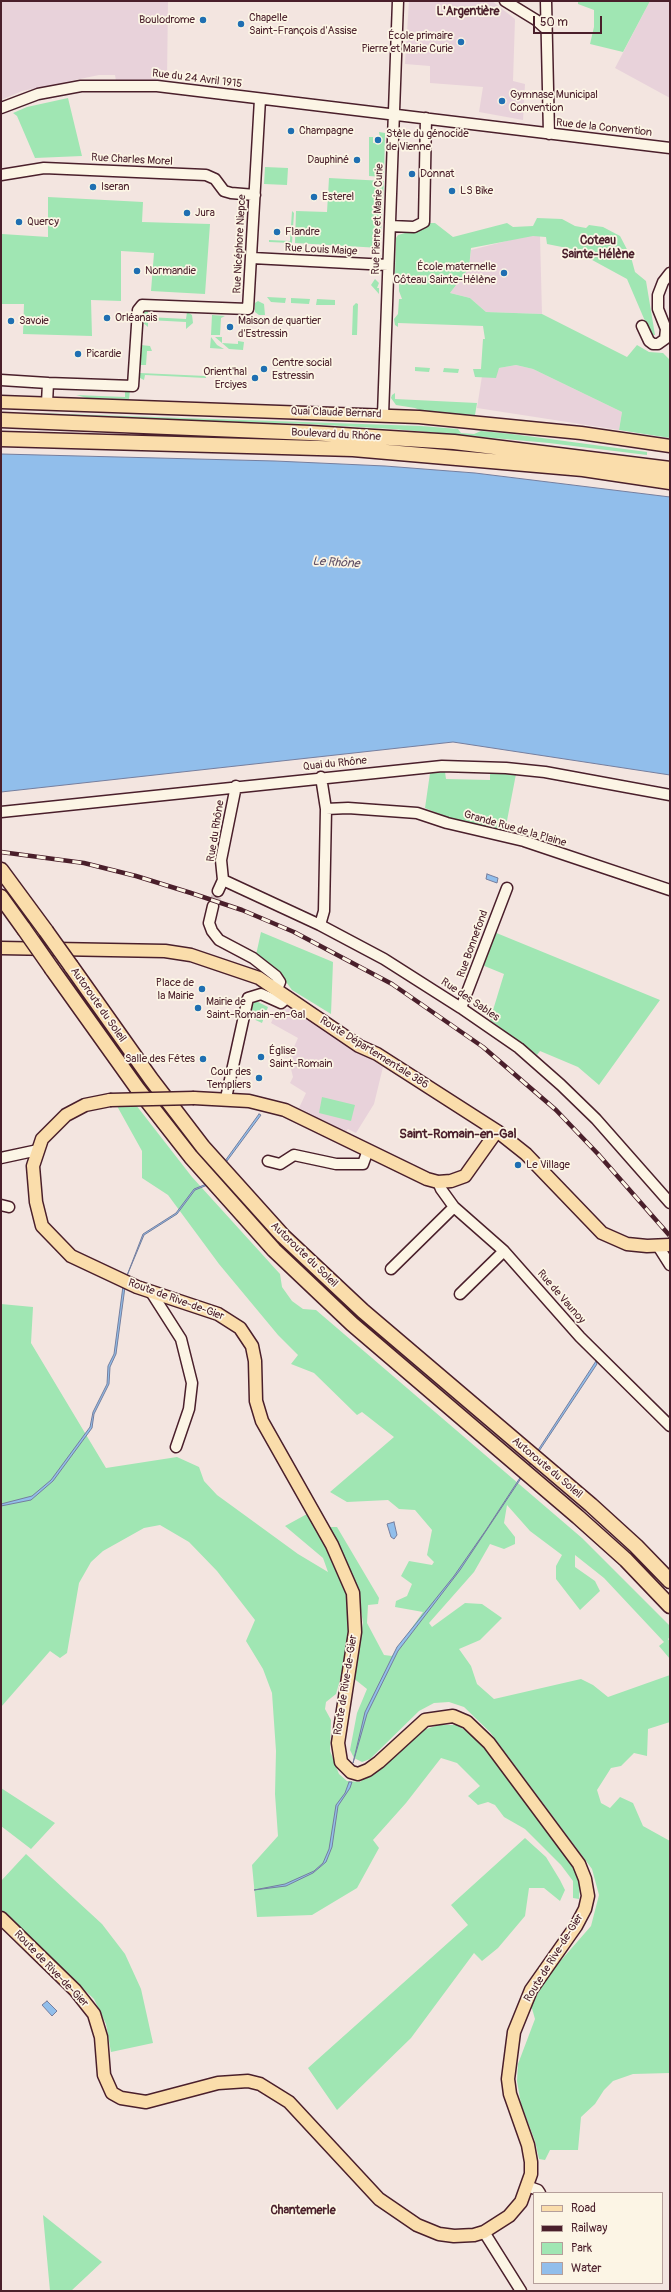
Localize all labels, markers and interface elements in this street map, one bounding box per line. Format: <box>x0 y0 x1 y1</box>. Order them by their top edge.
district label: L'Argentière <box>437 5 499 19</box>
scale bar <box>535 8 604 34</box>
place label: Chapelle Saint-François d'Assise <box>249 11 357 37</box>
place label: Boulodrome <box>139 13 195 27</box>
marker: Boulodrome <box>198 15 208 25</box>
text: 50 m <box>540 15 568 30</box>
marker: Chapelle Saint-François d'Assise <box>236 19 246 29</box>
place label: École primaire Pierre et Marie Curie <box>362 29 453 55</box>
marker: École primaire Pierre et Marie Curie <box>456 37 466 47</box>
street label: Rue du 24 Avril 1915 <box>151 67 243 91</box>
place label: Gymnase Municipal Convention <box>510 88 598 114</box>
marker: Gymnase Municipal Convention <box>497 96 507 106</box>
street label: Rue de la Convention <box>555 116 653 140</box>
place label: Champagne <box>299 124 353 138</box>
marker: Champagne <box>286 126 296 136</box>
place label: Stèle du génocide de Vienne <box>386 127 469 153</box>
marker: Stèle du génocide de Vienne <box>373 135 383 145</box>
street label: Rue Charles Morel <box>91 151 173 169</box>
place label: Dauphiné <box>307 153 349 167</box>
marker: Dauphiné <box>352 155 362 165</box>
street label: Rue Pierre et Marie Curie <box>369 163 387 275</box>
place label: Donnat <box>420 167 454 181</box>
marker: Donnat <box>407 169 417 179</box>
place label: Iseran <box>101 180 129 194</box>
marker: Iseran <box>88 182 98 192</box>
place label: LS Bike <box>460 184 493 198</box>
marker: LS Bike <box>447 186 457 196</box>
place label: Esterel <box>322 190 354 204</box>
marker: Esterel <box>309 192 319 202</box>
street label: Rue Nicéphore Niepce <box>231 194 249 294</box>
place label: Jura <box>195 206 215 220</box>
marker: Jura <box>182 208 192 218</box>
place label: Quercy <box>27 215 59 229</box>
marker: Quercy <box>14 217 24 227</box>
place label: Flandre <box>285 225 320 239</box>
marker: Flandre <box>272 227 282 237</box>
district label: Coteau Sainte-Hélène <box>561 234 635 262</box>
street label: Rue Louis Maige <box>284 242 358 258</box>
place label: École maternelle Côteau Sainte-Hélène <box>394 260 496 286</box>
place label: Normandie <box>145 264 196 278</box>
marker: Normandie <box>132 266 142 276</box>
marker: École maternelle Côteau Sainte-Hélène <box>499 268 509 278</box>
place label: Orléanais <box>115 311 157 325</box>
marker: Orléanais <box>102 313 112 323</box>
place label: Savoie <box>19 314 49 328</box>
place label: Maison de quartier d'Estressin <box>238 314 321 340</box>
marker: Savoie <box>6 316 16 326</box>
marker: Maison de quartier d'Estressin <box>225 322 235 332</box>
place label: Picardie <box>86 347 121 361</box>
marker: Picardie <box>73 349 83 359</box>
place label: Centre social Estressin <box>272 356 332 382</box>
marker: Centre social Estressin <box>259 364 269 374</box>
place label: Orient'hal Erciyes <box>203 365 247 391</box>
marker: Orient'hal Erciyes <box>250 373 260 383</box>
street label: Quai Claude Bernard <box>290 405 382 421</box>
street label: Boulevard du Rhône <box>291 426 381 444</box>
water label: Le Rhône <box>312 555 360 571</box>
street label: Quai du Rhône <box>302 754 368 774</box>
street label: Rue du Rhône <box>205 799 227 863</box>
street label: Grande Rue de la Plaine <box>462 808 568 850</box>
street label: Rue Bonnefond <box>455 908 491 980</box>
street label: Autoroute du Soleil <box>67 965 129 1045</box>
place label: Place de la Mairie <box>156 976 194 1002</box>
street label: Rue des Sables <box>438 976 502 1024</box>
marker: Place de la Mairie <box>197 984 207 994</box>
place label: Mairie de Saint-Romain-en-Gal <box>206 995 305 1021</box>
marker: Mairie de Saint-Romain-en-Gal <box>193 1003 203 1013</box>
street label: Route Départementale 386 <box>317 1014 431 1092</box>
place label: Église Saint-Romain <box>269 1044 333 1070</box>
place label: Salle des Fêtes <box>125 1052 195 1066</box>
marker: Église Saint-Romain <box>256 1052 266 1062</box>
marker: Salle des Fêtes <box>198 1054 208 1064</box>
place label: Cour des Templiers <box>206 1065 251 1091</box>
marker: Cour des Templiers <box>254 1073 264 1083</box>
district label: Saint-Romain-en-Gal <box>399 1127 517 1143</box>
place label: Le Village <box>526 1158 570 1172</box>
marker: Le Village <box>513 1160 523 1170</box>
street label: Autoroute du Soleil <box>268 1220 340 1290</box>
street label: Rue de Vaunoy <box>534 1267 588 1327</box>
street label: Route de Rive-de-Gier <box>126 1276 226 1324</box>
street label: Autoroute du Soleil <box>509 1435 585 1501</box>
street label: Route de Rive-de-Gier <box>332 1634 360 1736</box>
street label: Route de Rive-de-Gier <box>522 1912 586 2004</box>
street label: Route de Rive-de-Gier <box>11 1928 91 2010</box>
legend <box>533 2192 663 2284</box>
text: Road <box>571 2201 596 2216</box>
district label: Chantemerle <box>270 2204 336 2218</box>
text: Railway <box>571 2221 607 2236</box>
text: Park <box>571 2241 592 2256</box>
text: Water <box>571 2261 602 2276</box>

